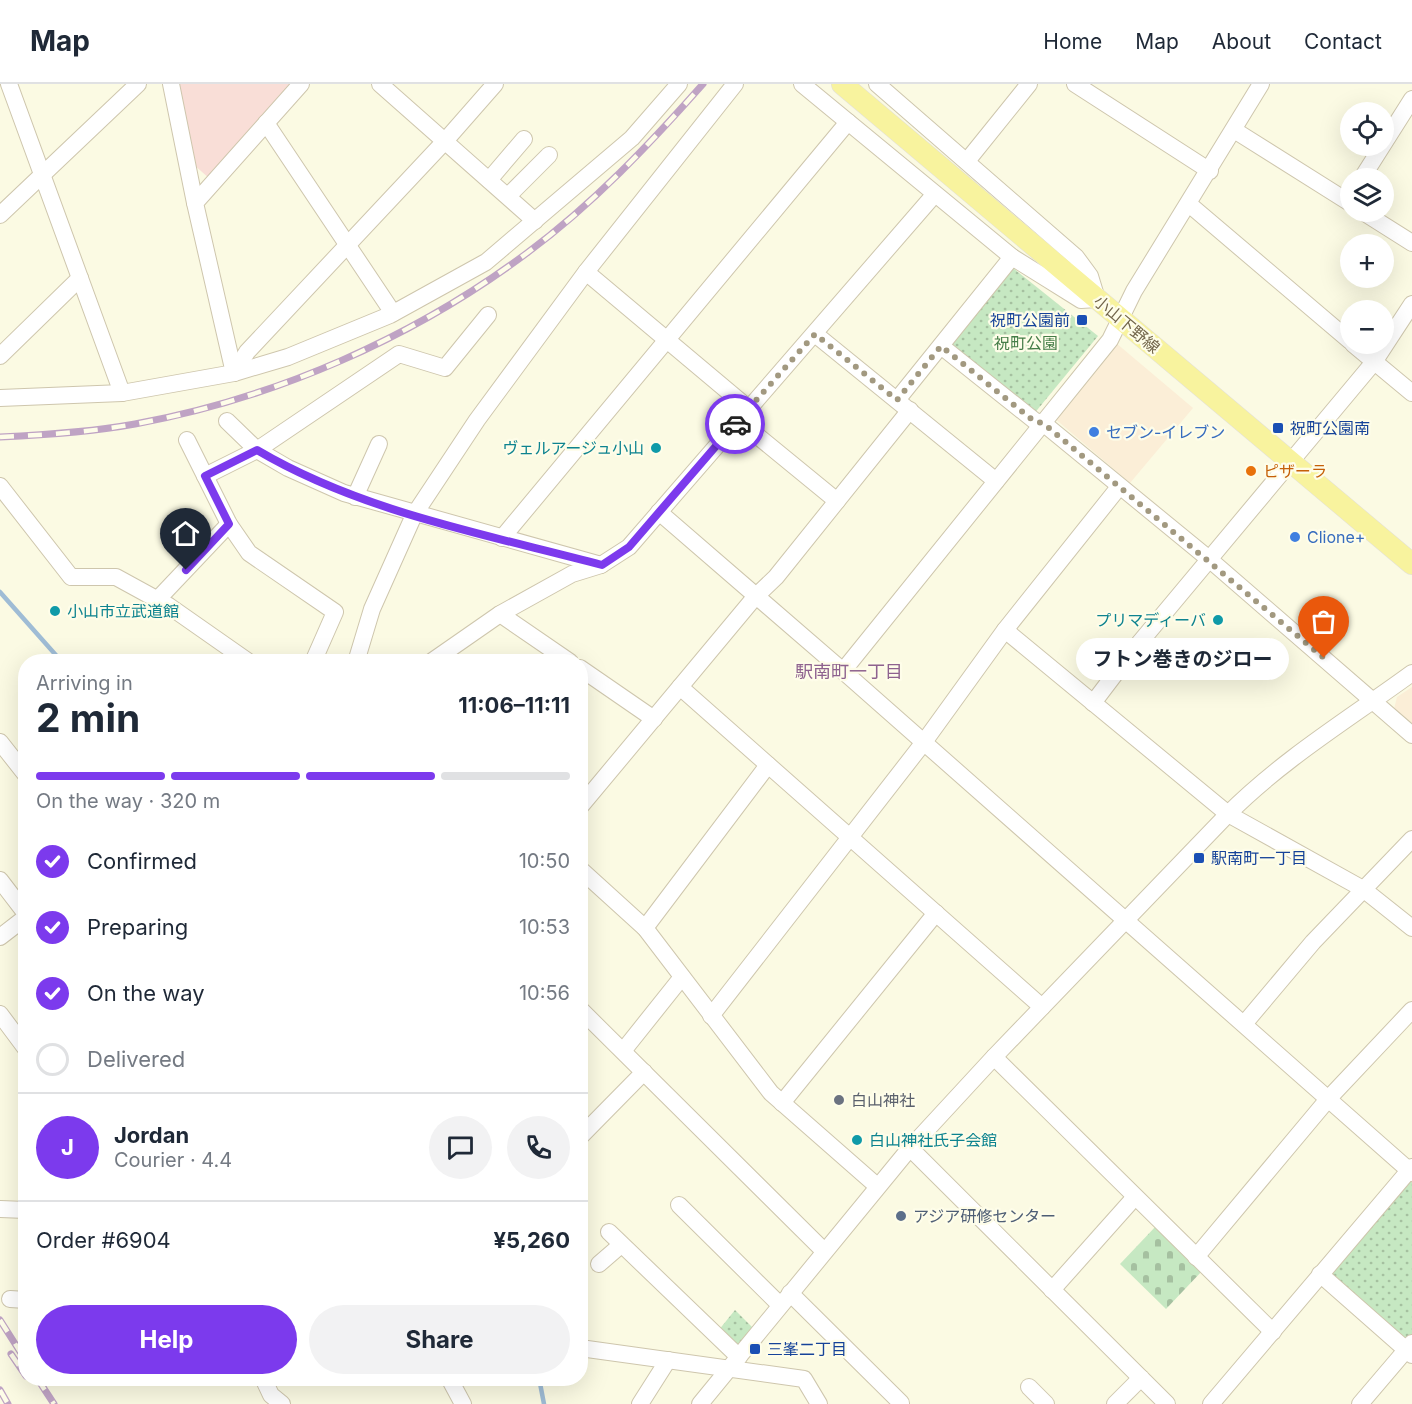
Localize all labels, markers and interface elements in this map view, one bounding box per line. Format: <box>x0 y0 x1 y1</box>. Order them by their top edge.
text: Map <box>30 24 90 58</box>
text: Home <box>1043 29 1102 54</box>
text: Map <box>1135 29 1179 54</box>
text: About <box>1212 29 1271 54</box>
text: Contact <box>1304 29 1382 54</box>
map controls <box>1340 102 1394 354</box>
button: locate <box>1340 102 1394 156</box>
button: layers <box>1340 168 1394 222</box>
button: + <box>1340 234 1394 288</box>
street label: 小山下野線 <box>1090 291 1164 357</box>
button: − <box>1340 300 1394 354</box>
place label: 祝町公園前 <box>990 310 1070 330</box>
marker: 祝町公園前 <box>1075 313 1089 327</box>
park label: 祝町公園 <box>994 333 1058 353</box>
courier <box>705 394 765 454</box>
icon: car <box>719 408 752 441</box>
place label: 祝町公園南 <box>1290 418 1370 438</box>
marker: 祝町公園南 <box>1271 421 1285 435</box>
place label: セブン-イレブン <box>1106 422 1225 442</box>
marker: セブン-イレブン <box>1087 425 1101 439</box>
place label: ヴェルアージュ小山 <box>502 438 644 458</box>
marker: ヴェルアージュ小山 <box>649 441 663 455</box>
place label: ピザーラ <box>1263 461 1327 481</box>
marker: ピザーラ <box>1244 464 1258 478</box>
pin <box>160 508 211 570</box>
icon: home <box>169 517 202 550</box>
place label: Clione+ <box>1307 527 1365 547</box>
marker: Clione+ <box>1288 530 1302 544</box>
pin <box>1298 596 1349 658</box>
place label: 小山市立武道館 <box>67 601 179 621</box>
marker: 小山市立武道館 <box>48 604 62 618</box>
icon: bag <box>1307 605 1340 638</box>
place label: プリマディーバ <box>1095 610 1206 630</box>
marker: プリマディーバ <box>1211 613 1225 627</box>
callout: フトン巻きのジロー <box>1075 637 1288 679</box>
text: フトン巻きのジロー <box>1093 647 1273 671</box>
district label: 駅南町一丁目 <box>795 661 903 682</box>
text: Arriving in <box>36 671 133 695</box>
text: 11:06–11:11 <box>458 692 570 718</box>
text: 2 min <box>36 694 140 741</box>
text: On the way · 320 m <box>36 789 220 813</box>
icon: check <box>36 845 69 878</box>
text: Confirmed <box>87 848 197 874</box>
place label: 駅南町一丁目 <box>1211 848 1307 868</box>
text: 10:50 <box>519 849 570 873</box>
marker: 駅南町一丁目 <box>1192 851 1206 865</box>
icon: check <box>36 911 69 944</box>
text: Preparing <box>87 914 188 940</box>
text: 10:53 <box>519 915 570 939</box>
icon: check <box>36 977 69 1010</box>
text: On the way <box>87 980 205 1006</box>
text: 10:56 <box>519 981 570 1005</box>
text: Delivered <box>87 1046 185 1072</box>
place label: 白山神社 <box>851 1090 915 1110</box>
marker: 白山神社 <box>832 1093 846 1107</box>
button: chat <box>429 1116 492 1179</box>
button: phone <box>507 1116 570 1179</box>
text: Jordan <box>114 1122 189 1148</box>
place label: 白山神社氏子会館 <box>869 1130 997 1150</box>
marker: 白山神社氏子会館 <box>850 1133 864 1147</box>
text: J <box>61 1134 74 1160</box>
text: Courier · 4.4 <box>114 1148 232 1172</box>
place label: アジア研修センター <box>913 1206 1056 1226</box>
marker: アジア研修センター <box>894 1209 908 1223</box>
text: Order #6904 <box>36 1227 171 1253</box>
text: ¥5,260 <box>494 1227 570 1253</box>
button: Help <box>36 1305 297 1374</box>
button: Share <box>309 1305 570 1374</box>
place label: 三峯二丁目 <box>767 1339 847 1359</box>
marker: 三峯二丁目 <box>748 1342 762 1356</box>

